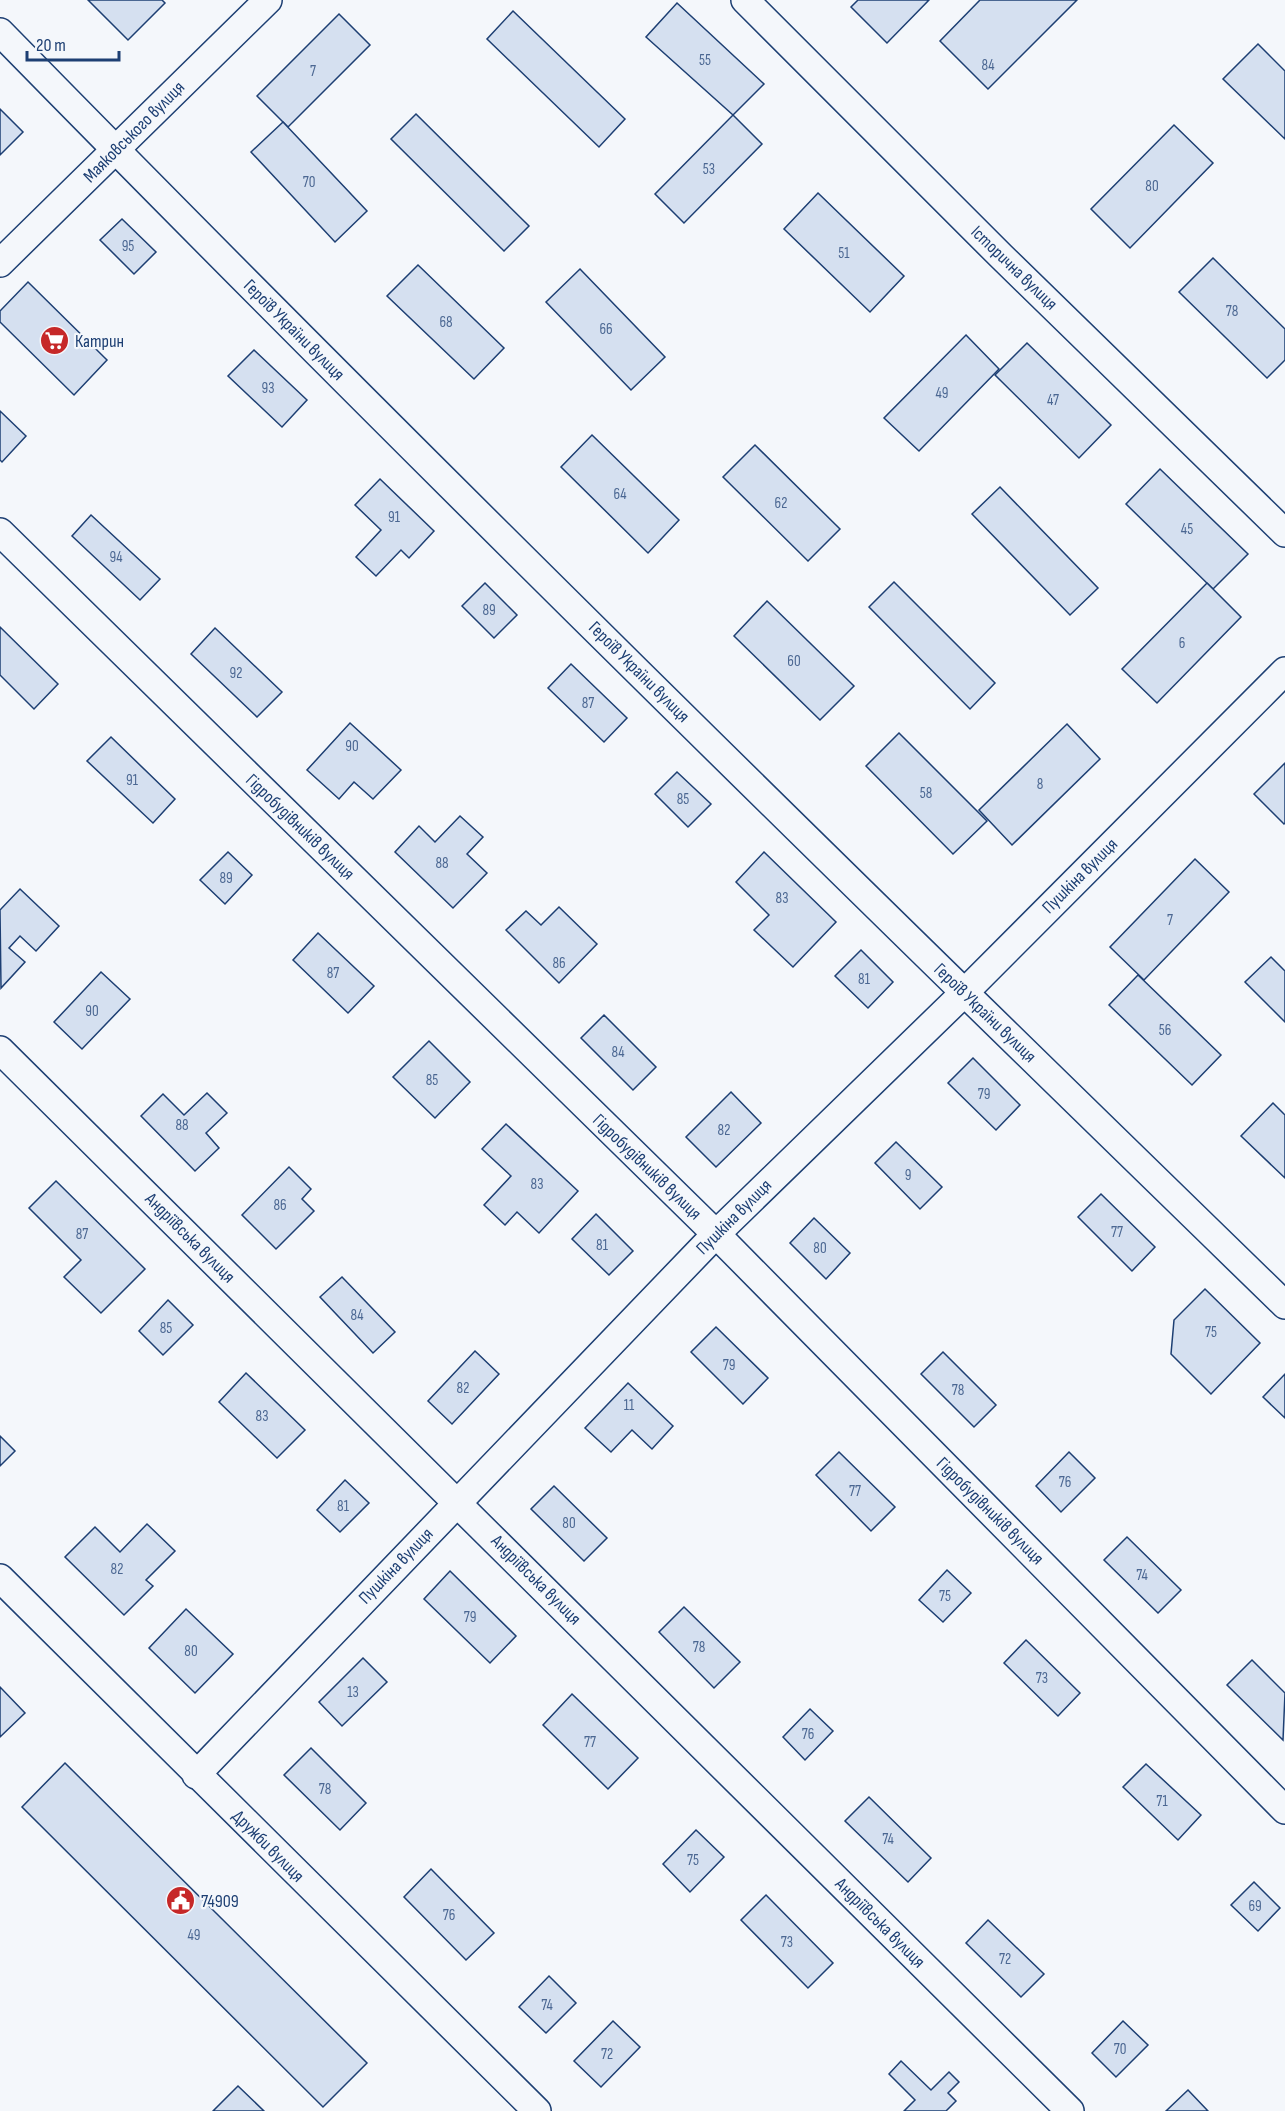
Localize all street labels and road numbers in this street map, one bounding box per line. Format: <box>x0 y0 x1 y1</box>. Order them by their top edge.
street label: Маяковського вулиця <box>79 77 189 187</box>
street label: Історична вулиця <box>966 222 1062 314</box>
street label: Героїв України вулиця <box>239 275 349 385</box>
street label: Героїв України вулиця <box>584 617 694 727</box>
street label: Гідробудівників вулиця <box>241 770 359 884</box>
street label: Пушкіна вулиця <box>1038 834 1122 918</box>
street label: Героїв України вулиця <box>929 959 1041 1067</box>
street label: Гідробудівників вулиця <box>588 1110 706 1224</box>
street label: Пушкіна вулиця <box>692 1175 776 1259</box>
street label: Андріївська вулиця <box>140 1188 239 1287</box>
street label: Гідробудівників вулиця <box>932 1453 1048 1569</box>
street label: Пушкіна вулиця <box>355 1524 437 1608</box>
street label: Андріївська вулиця <box>486 1530 585 1629</box>
street label: Дружби вулиця <box>228 1806 308 1886</box>
street label: Андріївська вулиця <box>830 1873 929 1972</box>

